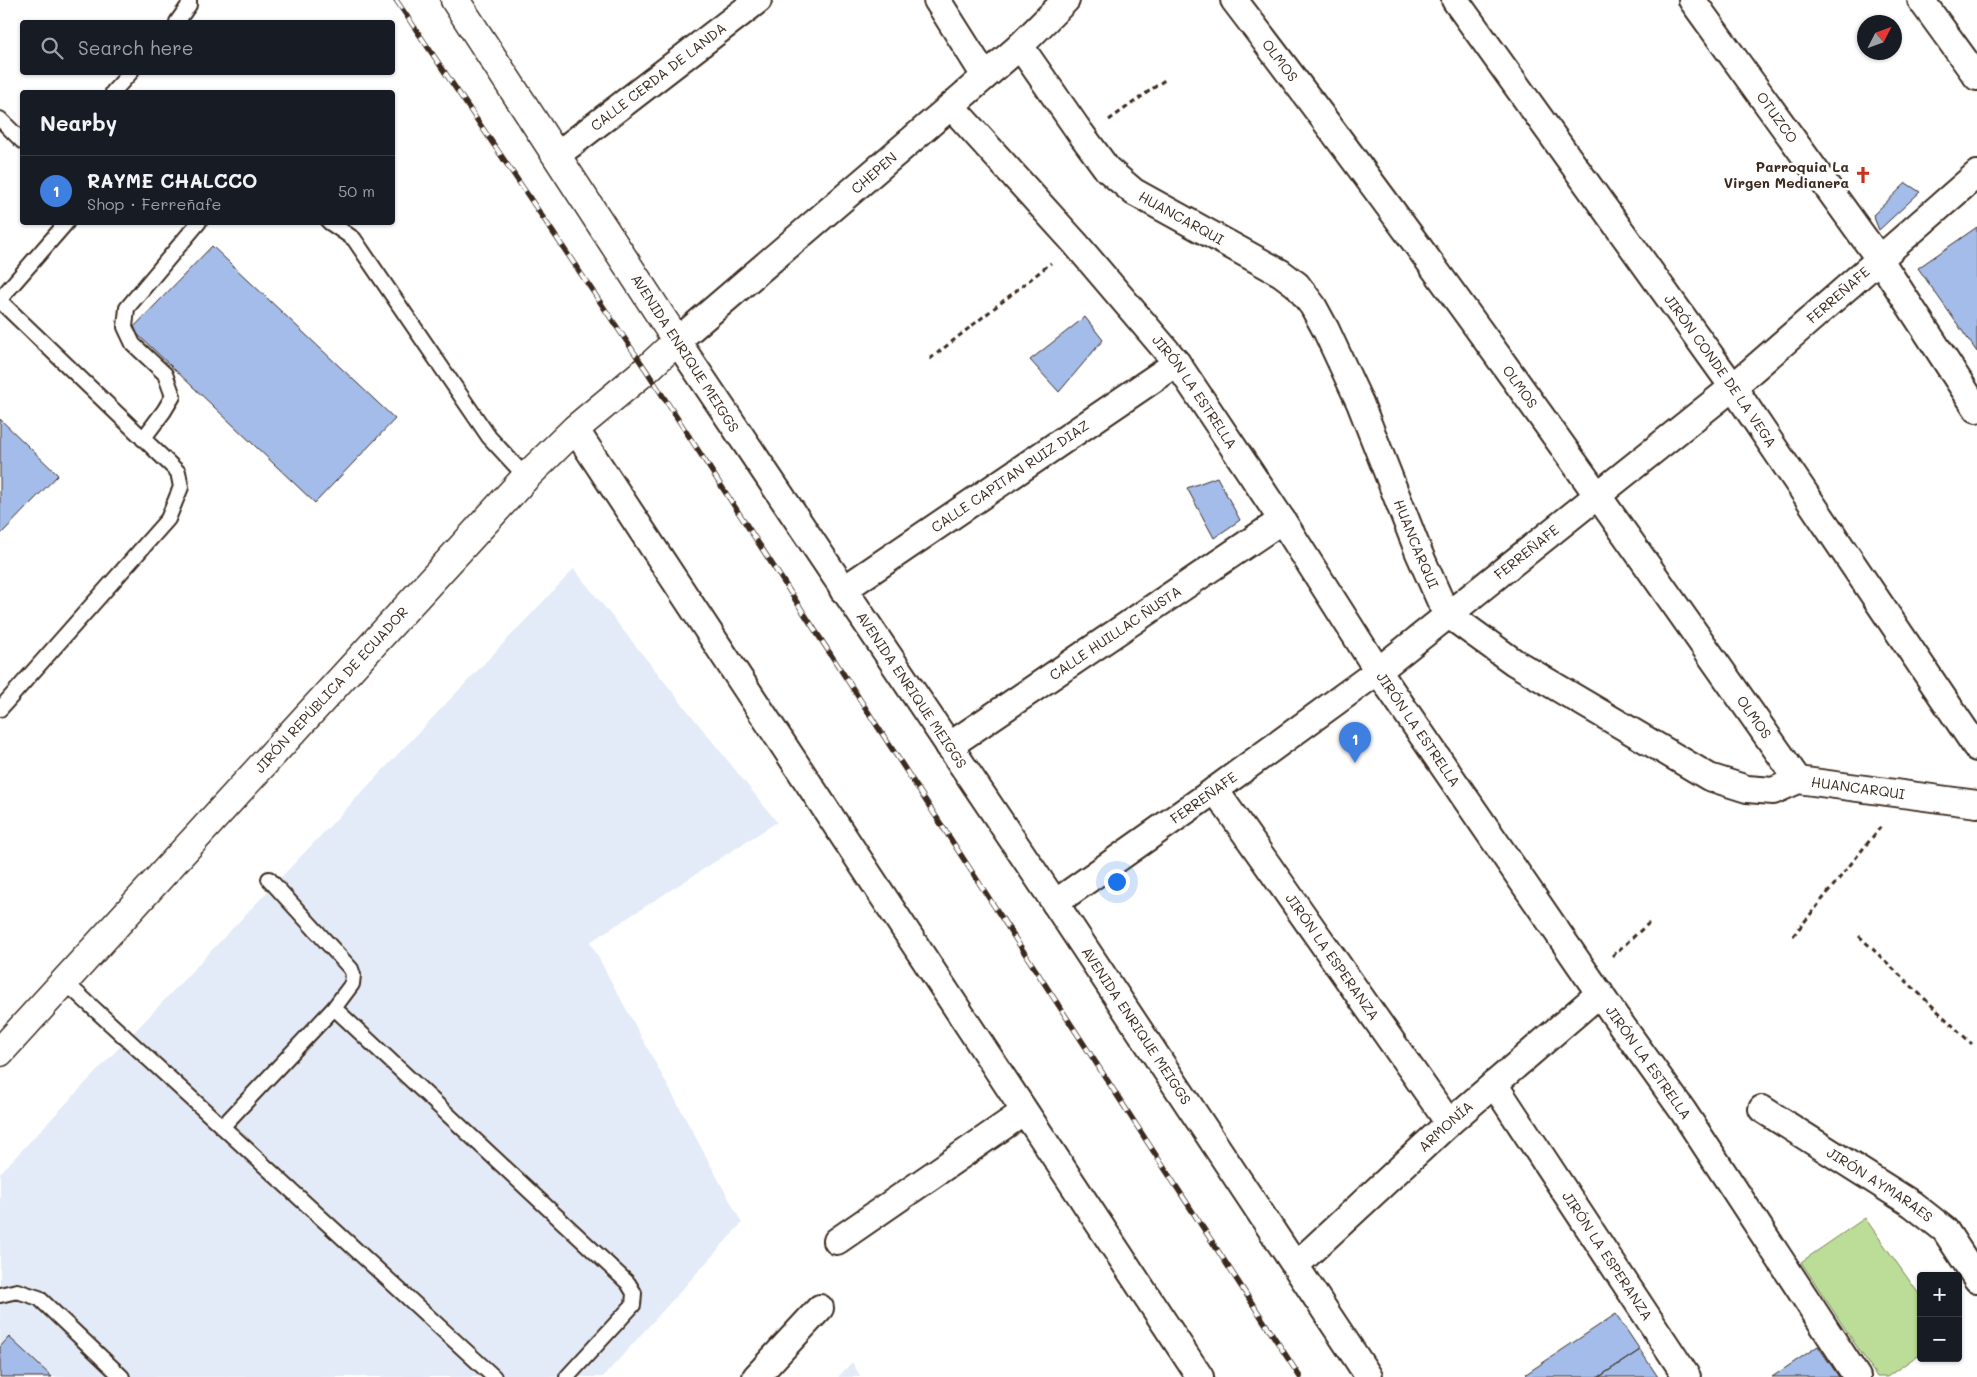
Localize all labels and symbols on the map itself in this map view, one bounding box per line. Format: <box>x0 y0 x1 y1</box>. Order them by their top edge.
north arrow <box>1857 15 1902 60</box>
street label: CALLE CERDA DE LANDA <box>586 18 730 135</box>
street label: OLMOS <box>1258 35 1303 85</box>
street label: OTUZCO <box>1752 88 1802 147</box>
street label: CHEPEN <box>847 147 901 198</box>
place label: Parroquia La Virgen Medianera <box>1724 157 1849 192</box>
church icon: Parroquia La Virgen Medianera <box>1853 165 1873 185</box>
street label: HUANCARQUI <box>1135 186 1227 249</box>
street label: FERREÑAFE <box>1802 262 1873 327</box>
street label: AVENIDA ENRIQUE MEIGGS <box>627 270 744 436</box>
street label: JIRÓN CONDE DE LA VEGA <box>1660 290 1781 451</box>
street label: JIRÓN LA ESTRELLA <box>1148 331 1242 452</box>
street label: OLMOS <box>1498 361 1542 412</box>
street label: CALLE CAPITAN RUIZ DIAZ <box>927 416 1092 536</box>
street label: HUANCARQUI <box>1390 497 1444 591</box>
street label: FERREÑAFE <box>1490 520 1563 583</box>
street label: CALLE HUILLAC ÑUSTA <box>1045 581 1185 684</box>
street label: JIRÓN REPÚBLICA DE ECUADOR <box>250 602 412 777</box>
street label: AVENIDA ENRIQUE MEIGGS <box>853 608 972 772</box>
street label: JIRÓN LA ESTRELLA <box>1372 668 1465 790</box>
street label: OLMOS <box>1733 692 1776 742</box>
pin: 1 <box>1339 722 1371 763</box>
street label: FERREÑAFE <box>1166 767 1241 828</box>
street label: HUANCARQUI <box>1810 772 1906 803</box>
your location <box>1104 869 1130 895</box>
street label: JIRÓN LA ESPERANZA <box>1282 889 1384 1024</box>
street label: AVENIDA ENRIQUE MEIGGS <box>1078 943 1196 1108</box>
street label: JIRÓN LA ESTRELLA <box>1602 1002 1696 1123</box>
street label: ARMONÍA <box>1414 1097 1477 1156</box>
street label: JIRÓN AYMARAES <box>1823 1143 1937 1226</box>
street label: JIRÓN LA ESPERANZA <box>1558 1187 1657 1324</box>

